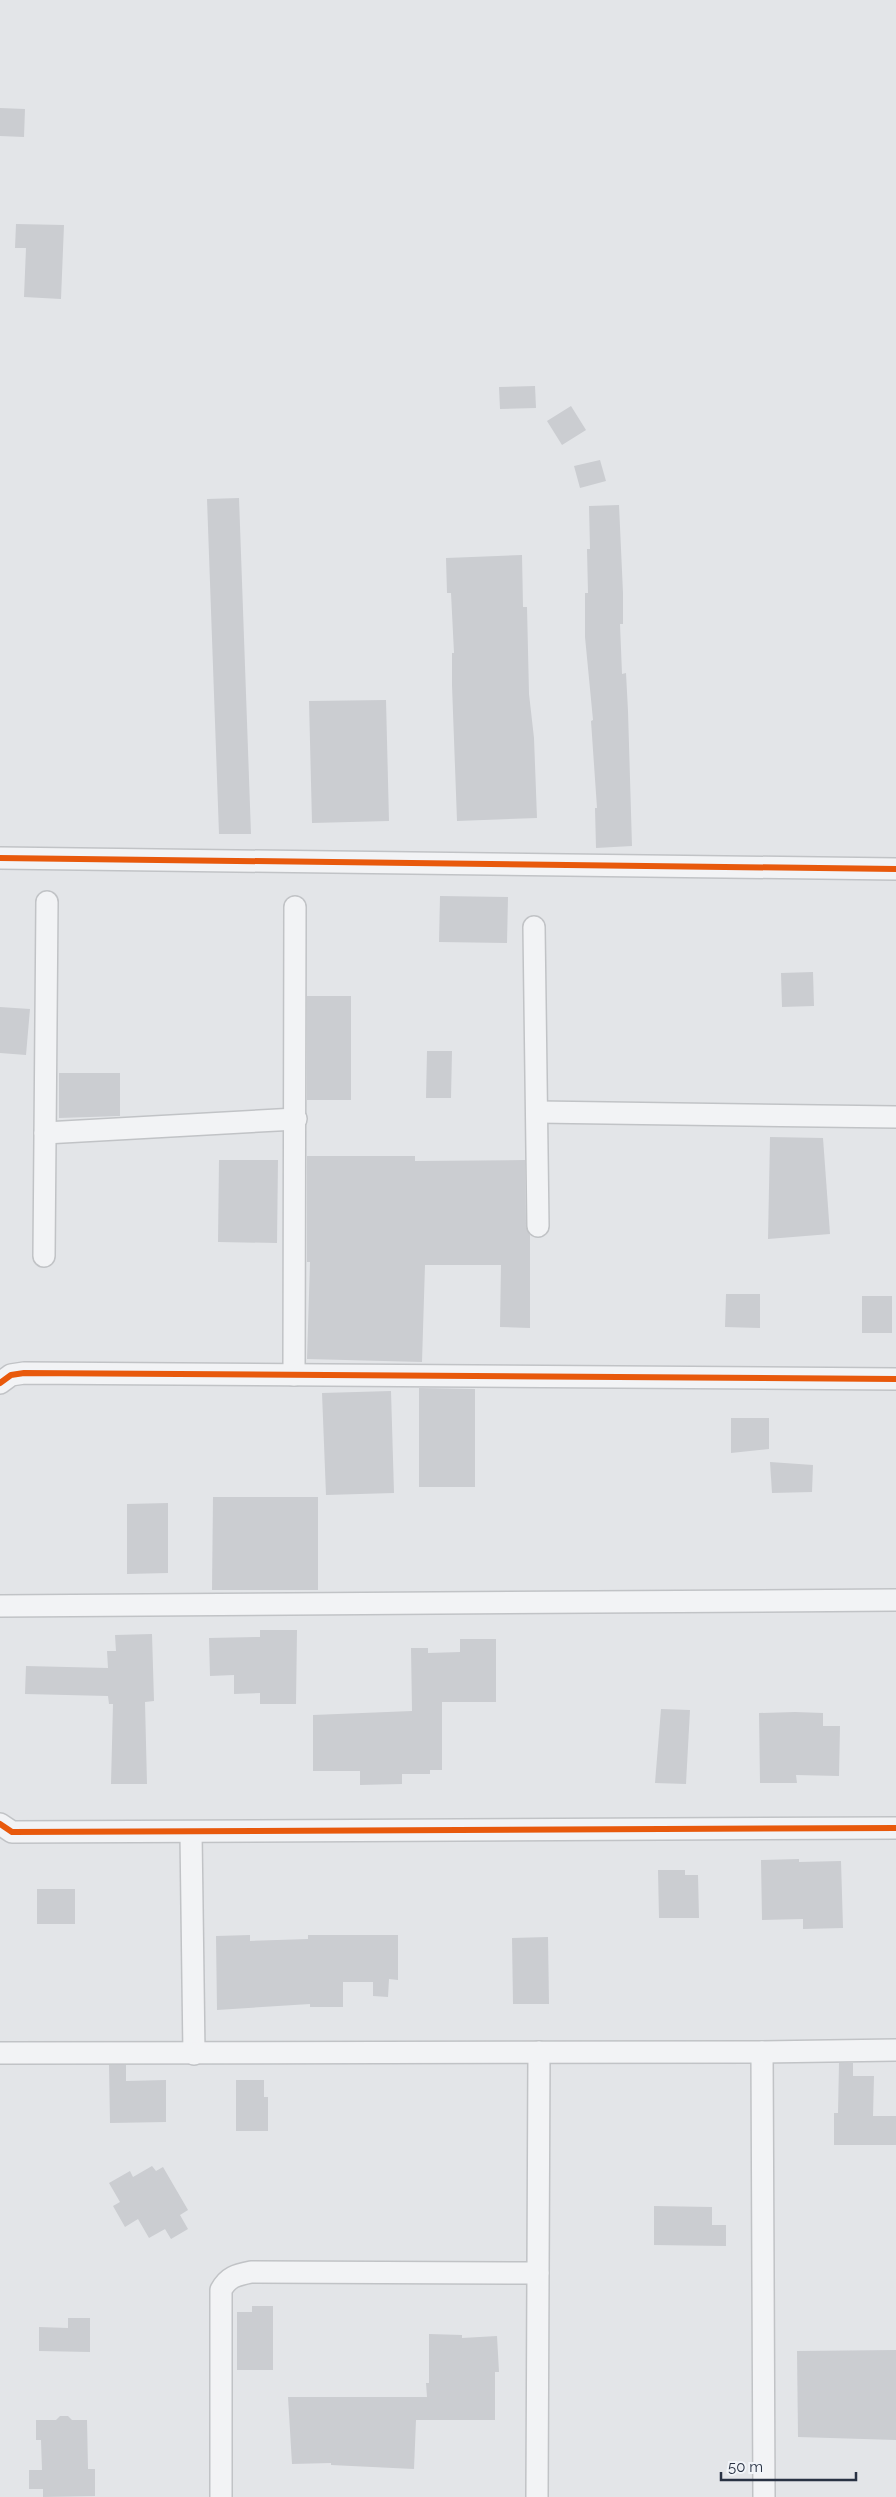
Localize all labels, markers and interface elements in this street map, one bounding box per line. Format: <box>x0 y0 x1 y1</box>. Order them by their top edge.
scale bar <box>721 2450 856 2482</box>
text: 50 m <box>728 2458 763 2476</box>

